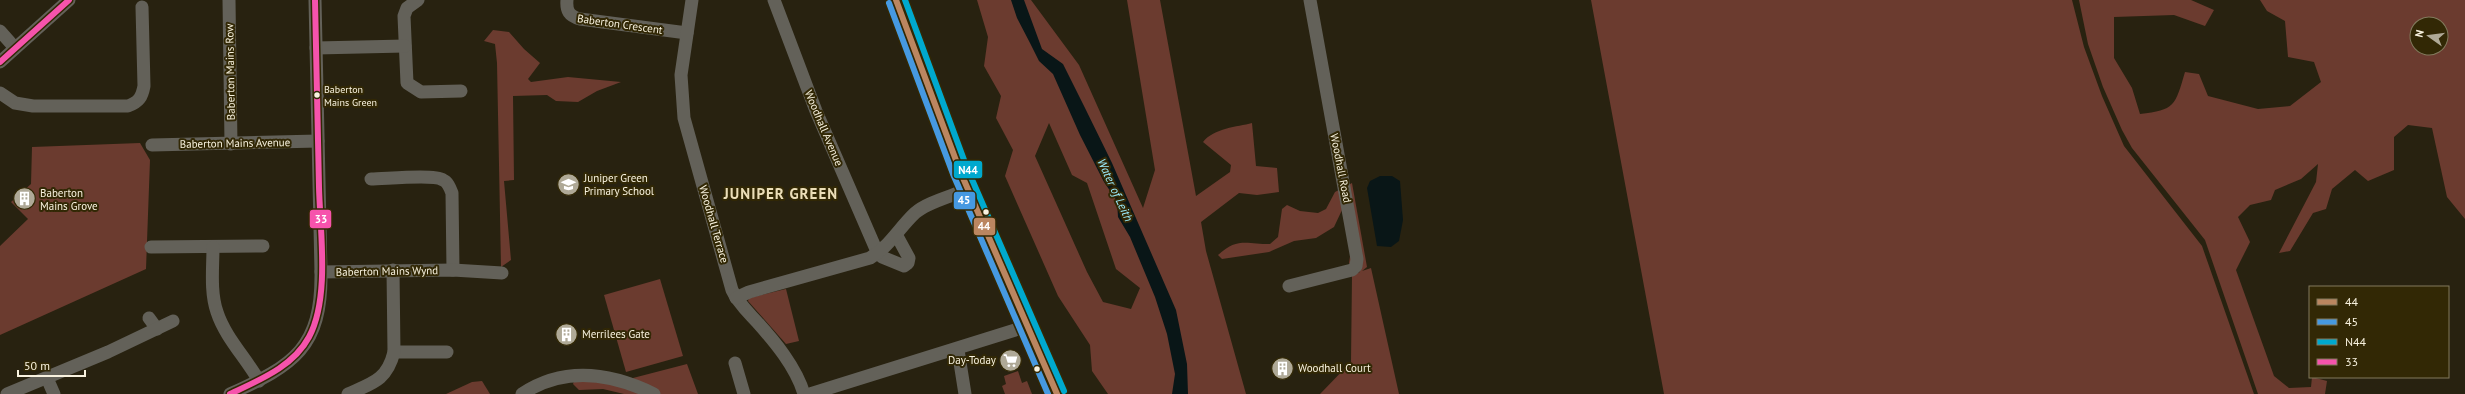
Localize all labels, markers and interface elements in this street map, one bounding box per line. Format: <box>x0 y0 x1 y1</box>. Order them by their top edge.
street label: Baberton Crescent <box>576 11 664 37</box>
north arrow <box>2409 16 2449 56</box>
street label: Baberton Mains Row <box>222 24 238 120</box>
text: N <box>2412 28 2427 39</box>
place label: Baberton Mains Green <box>324 83 377 109</box>
street label: Woodhall Avenue <box>802 88 846 168</box>
marker: Baberton Mains Green <box>312 90 322 100</box>
street label: Woodhall Road <box>1327 132 1355 204</box>
street label: Baberton Mains Avenue <box>180 135 291 151</box>
water label: Water of Leith <box>1094 156 1137 224</box>
line badge: N44 <box>953 160 983 179</box>
text: N44 <box>958 163 979 177</box>
school or university icon: Juniper Green Primary School <box>555 171 581 197</box>
place label: Juniper Green Primary School <box>583 171 655 198</box>
street label: Woodhall Terrace <box>696 183 732 265</box>
district label: JUNIPER GREEN <box>723 184 838 203</box>
building icon: Baberton Mains Grove <box>12 186 38 212</box>
place label: Baberton Mains Grove <box>40 186 98 213</box>
line badge: 45 <box>953 191 976 210</box>
text: 45 <box>958 193 970 207</box>
unlabelled marker <box>981 207 991 217</box>
line badge: 33 <box>309 209 332 229</box>
text: 33 <box>315 212 327 226</box>
line badge: 44 <box>973 217 996 236</box>
text: 44 <box>978 219 991 233</box>
street label: Baberton Mains Wynd <box>336 263 438 279</box>
legend <box>2309 286 2449 378</box>
text: 44 <box>2345 294 2359 309</box>
text: 45 <box>2345 314 2358 329</box>
building icon: Merrilees Gate <box>553 321 579 347</box>
place label: Merrilees Gate <box>582 327 650 341</box>
text: N44 <box>2345 334 2367 349</box>
supermarket icon: Day-Today <box>998 347 1024 373</box>
scale bar <box>18 352 85 378</box>
place label: Day-Today <box>948 353 997 367</box>
text: 33 <box>2345 354 2358 369</box>
building icon: Woodhall Court <box>1270 355 1296 381</box>
text: 50 m <box>24 358 50 373</box>
place label: Woodhall Court <box>1298 361 1371 375</box>
unlabelled marker <box>1032 364 1042 374</box>

